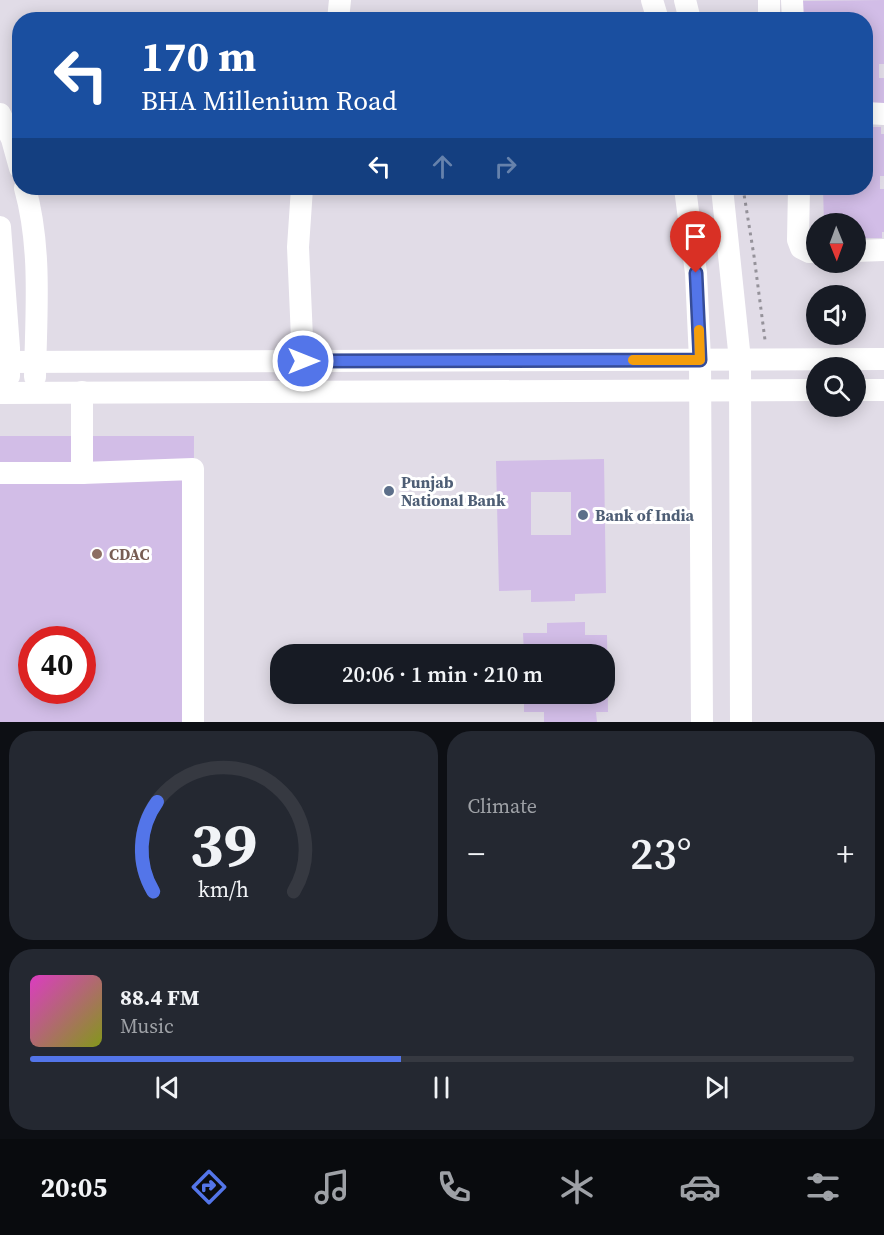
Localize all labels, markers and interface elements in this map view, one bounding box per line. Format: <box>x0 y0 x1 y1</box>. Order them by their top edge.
text: 170 m <box>141 27 256 85</box>
icon: left <box>42 36 120 114</box>
text: BHA Millenium Road <box>141 82 397 119</box>
icon: left <box>363 150 396 183</box>
icon: ahead <box>426 150 459 183</box>
icon: right <box>489 150 522 183</box>
pin <box>670 211 721 273</box>
north arrow <box>806 213 866 273</box>
map controls <box>806 213 866 417</box>
icon: arrive <box>679 220 712 253</box>
button: sound <box>806 285 866 345</box>
position arrow <box>271 329 335 393</box>
button: search <box>806 357 866 417</box>
place label: Punjab National Bank <box>401 471 506 511</box>
marker: Punjab National Bank <box>382 484 396 498</box>
place label: Bank of India <box>595 504 695 526</box>
marker: Bank of India <box>576 508 590 522</box>
place label: CDAC <box>109 543 150 565</box>
marker: CDAC <box>90 547 104 561</box>
speed limit sign: 40 <box>18 626 96 704</box>
text: 20:06 · 1 min · 210 m <box>342 659 543 689</box>
text: Climate <box>468 792 537 820</box>
text: 39 <box>189 801 257 887</box>
text: 23° <box>630 822 692 884</box>
text: − <box>468 831 485 876</box>
text: + <box>837 831 854 876</box>
text: km/h <box>198 876 249 905</box>
text: 88.4 FM <box>120 982 199 1012</box>
text: Music <box>120 1012 174 1040</box>
icon: previous <box>151 1071 184 1104</box>
icon: pause <box>425 1071 458 1104</box>
icon: next <box>700 1071 733 1104</box>
icon: directions <box>188 1166 230 1208</box>
icon: music <box>311 1166 353 1208</box>
icon: phone <box>433 1166 475 1208</box>
icon: climate <box>556 1166 598 1208</box>
icon: car <box>679 1166 721 1208</box>
icon: filters <box>802 1166 844 1208</box>
text: 20:05 <box>40 1169 107 1206</box>

